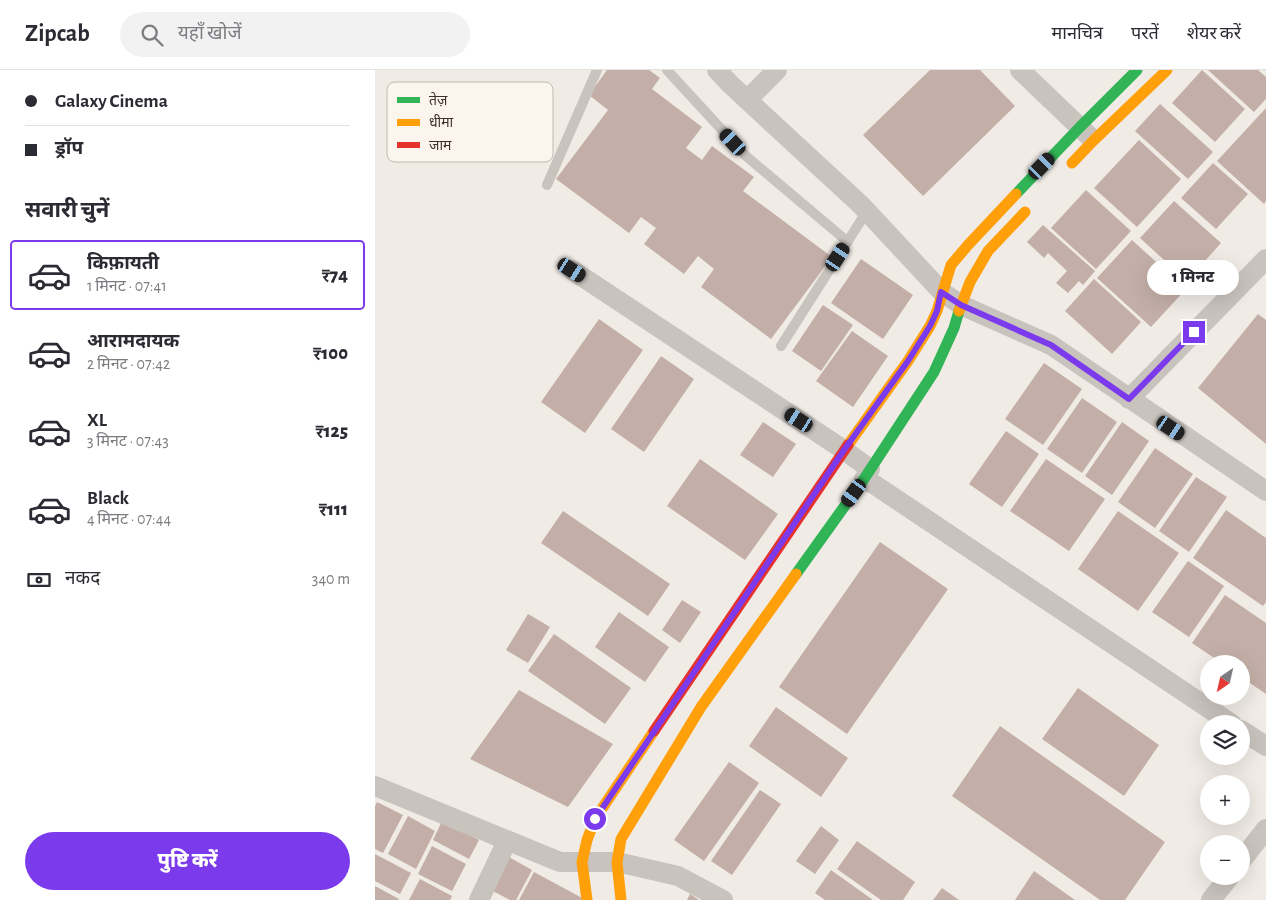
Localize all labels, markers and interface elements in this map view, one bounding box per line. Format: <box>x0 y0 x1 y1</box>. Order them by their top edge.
search box <box>120 12 470 57</box>
icon: search <box>138 21 166 49</box>
text: Zipcab <box>25 22 90 46</box>
text: यहाँ खोजें <box>178 24 242 43</box>
text: मानचित्र <box>1051 25 1103 43</box>
text: परतें <box>1131 25 1159 43</box>
text: शेयर करें <box>1187 25 1241 43</box>
legend <box>387 82 553 162</box>
text: तेज़ <box>429 91 448 108</box>
text: Galaxy Cinema <box>55 92 168 111</box>
text: धीमा <box>429 114 454 130</box>
car <box>717 126 748 158</box>
text: ड्रॉप <box>55 139 83 158</box>
text: जाम <box>429 139 452 153</box>
car <box>1026 150 1057 182</box>
text: सवारी चुनें <box>25 199 109 221</box>
car <box>823 240 852 274</box>
icon: car <box>27 253 72 298</box>
text: किफ़ायती <box>87 254 159 273</box>
car <box>555 256 588 284</box>
callout: 1 मिनट <box>1148 260 1240 294</box>
text: ₹74 <box>322 266 348 285</box>
text: 1 मिनट <box>1172 269 1214 285</box>
text: 1 मिनट · 07:41 <box>87 278 167 294</box>
route end <box>1183 321 1205 343</box>
icon: car <box>27 331 72 376</box>
text: आरामदायक <box>87 332 179 351</box>
text: ₹100 <box>313 344 348 363</box>
text: 2 मिनट · 07:42 <box>87 356 170 372</box>
car <box>782 406 815 434</box>
icon: car <box>27 409 72 454</box>
text: XL <box>87 411 107 430</box>
car <box>1154 413 1187 443</box>
text: ₹125 <box>315 422 348 441</box>
text: 3 मिनट · 07:43 <box>87 433 169 449</box>
car <box>839 476 868 510</box>
icon: car <box>27 487 72 532</box>
text: Black <box>87 489 129 508</box>
text: ₹111 <box>319 500 348 519</box>
text: 4 मिनट · 07:44 <box>87 511 171 527</box>
icon: cash <box>25 566 53 594</box>
text: नकद <box>65 569 100 588</box>
text: 340 m <box>312 571 350 587</box>
north arrow <box>1200 655 1250 705</box>
map controls <box>1200 655 1250 885</box>
button: layers <box>1200 715 1250 765</box>
button: + <box>1200 775 1250 825</box>
route start <box>584 808 606 830</box>
button: पुष्टि करें <box>25 832 350 890</box>
button: − <box>1200 835 1250 885</box>

